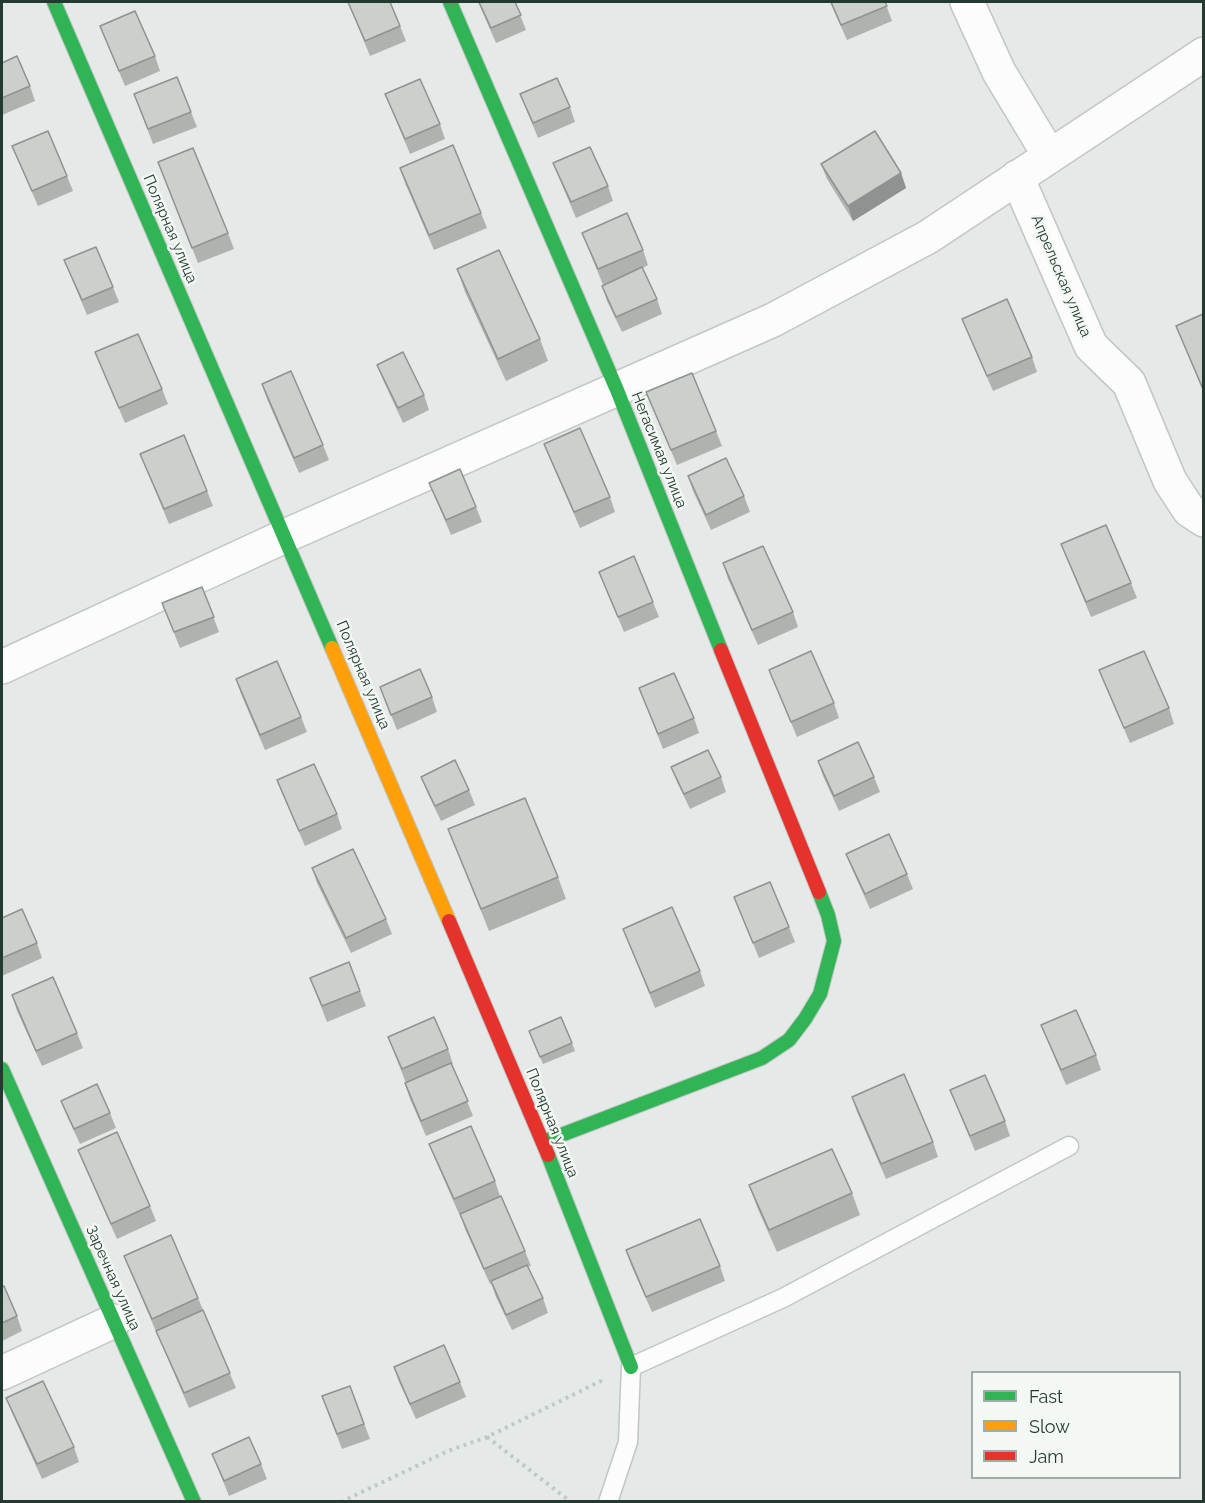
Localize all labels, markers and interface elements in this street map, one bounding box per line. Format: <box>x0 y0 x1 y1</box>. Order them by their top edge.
street label: Полярная улица <box>139 172 201 286</box>
street label: Апрельская улица <box>1027 212 1095 340</box>
street label: Негасимая улица <box>627 389 691 511</box>
street label: Полярная улица <box>332 618 394 732</box>
street label: Полярная улица <box>522 1066 582 1180</box>
street label: Заречная улица <box>82 1223 144 1333</box>
legend <box>971 1371 1181 1479</box>
text: Fast <box>1029 1386 1063 1407</box>
text: Slow <box>1029 1416 1070 1437</box>
text: Jam <box>1029 1446 1064 1467</box>

